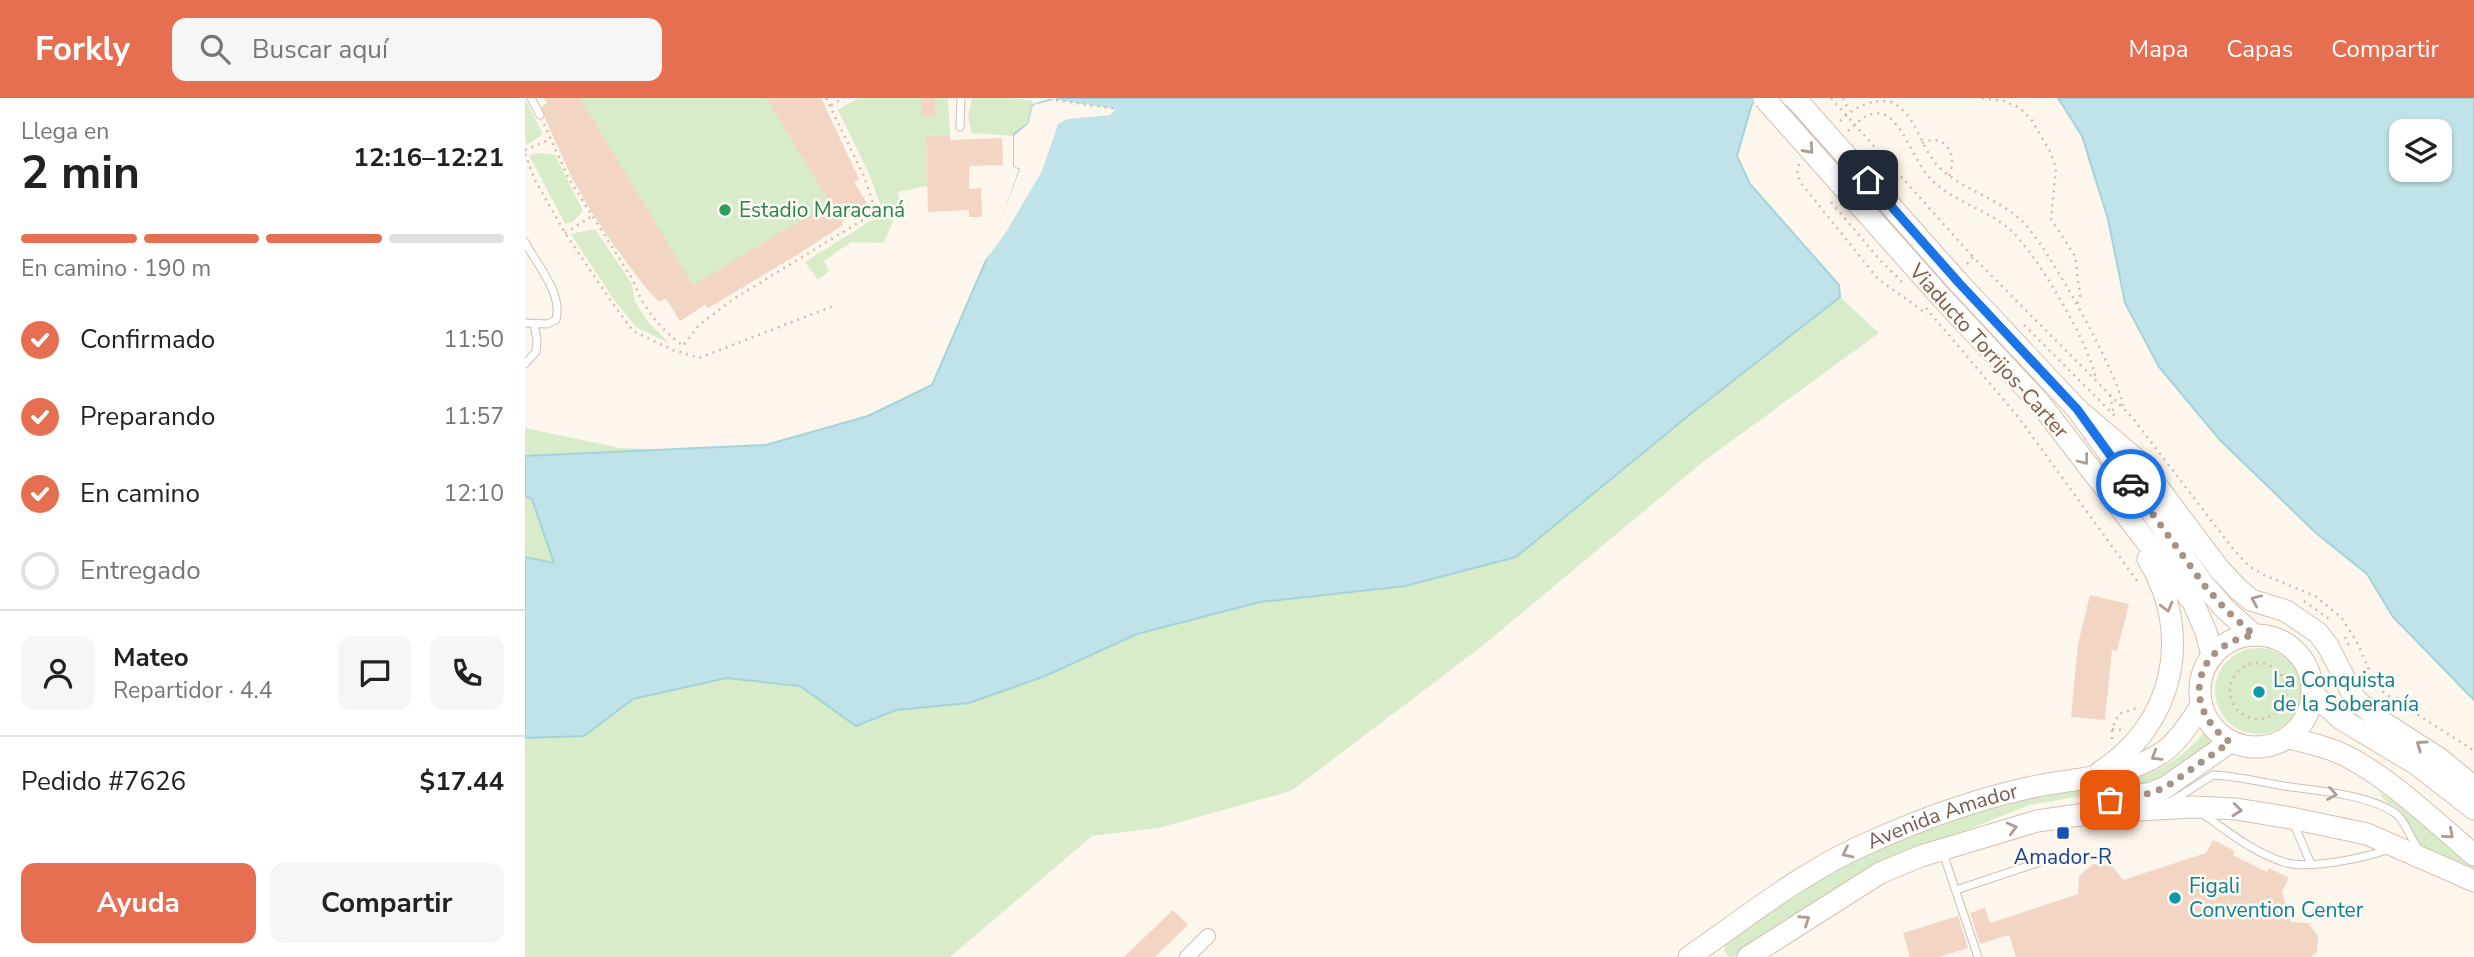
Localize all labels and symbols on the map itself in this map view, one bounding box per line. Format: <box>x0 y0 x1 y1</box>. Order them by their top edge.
one-way arrow <box>1801 141 1814 154</box>
pin <box>1838 150 1898 210</box>
place label: Estadio Maracaná <box>739 196 905 224</box>
marker: Estadio Maracaná <box>717 202 733 218</box>
street label: Viaducto Torrijos-Carter <box>1902 257 2075 445</box>
courier <box>2096 449 2166 519</box>
one-way arrow <box>2075 452 2088 464</box>
one-way arrow <box>2251 594 2263 608</box>
one-way arrow <box>2158 601 2173 613</box>
place label: La Conquista de la Soberanía <box>2273 666 2419 718</box>
marker: La Conquista de la Soberanía <box>2251 684 2267 700</box>
one-way arrow <box>2416 741 2429 753</box>
one-way arrow <box>2151 748 2164 761</box>
pin <box>2080 770 2140 830</box>
street label: Avenida Amador <box>1863 777 2021 856</box>
one-way arrow <box>2326 786 2338 801</box>
one-way arrow <box>2232 802 2243 817</box>
one-way arrow <box>2006 822 2018 836</box>
marker: Amador-R <box>2055 825 2071 841</box>
one-way arrow <box>2441 826 2454 838</box>
place label: Amador-R <box>2014 843 2112 871</box>
one-way arrow <box>1842 844 1854 858</box>
place label: Figali Convention Center <box>2189 872 2364 924</box>
marker: Figali Convention Center <box>2167 890 2183 906</box>
one-way arrow <box>1798 915 1811 928</box>

